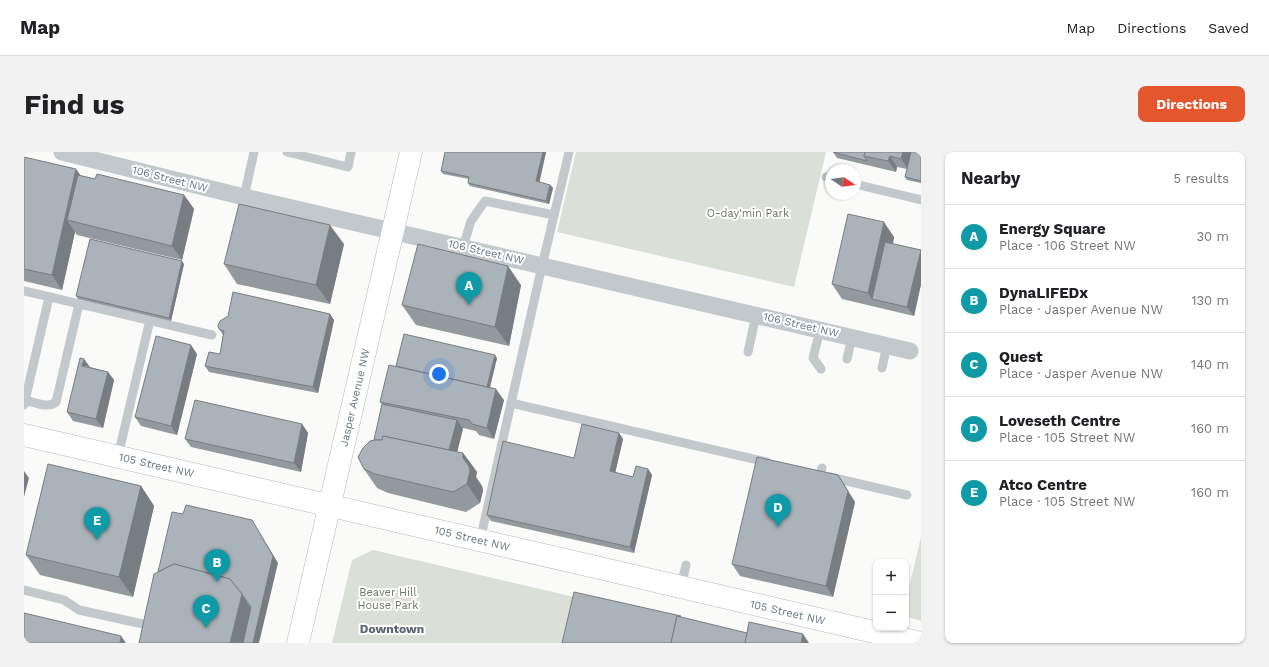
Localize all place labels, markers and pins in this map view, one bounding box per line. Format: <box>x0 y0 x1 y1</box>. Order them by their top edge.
pin: A <box>456 272 482 305</box>
pin: D <box>765 494 791 527</box>
pin: E <box>84 507 110 540</box>
pin: B <box>204 549 230 582</box>
pin: C <box>193 595 219 628</box>

